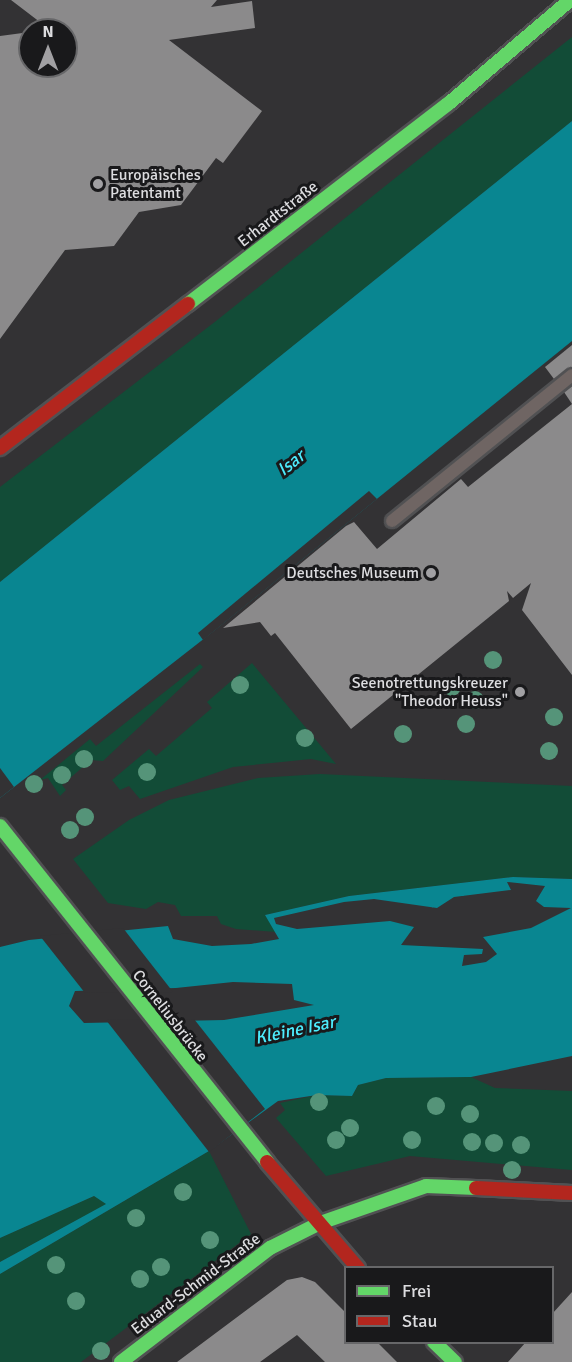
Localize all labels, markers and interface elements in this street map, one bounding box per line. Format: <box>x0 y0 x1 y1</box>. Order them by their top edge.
north arrow <box>18 18 78 78</box>
text: N <box>42 22 54 42</box>
place label: Europäisches Patentamt <box>110 165 201 203</box>
marker: Europäisches Patentamt <box>91 177 105 191</box>
street label: Erhardtstraße <box>234 177 322 251</box>
water label: Isar <box>273 446 309 480</box>
place label: Deutsches Museum <box>286 563 419 583</box>
marker: Deutsches Museum <box>424 566 438 580</box>
place label: Seenotrettungskreuzer "Theodor Heuss" <box>352 673 508 711</box>
marker: Seenotrettungskreuzer "Theodor Heuss" <box>513 685 527 699</box>
street label: Corneliusbrücke <box>128 966 212 1066</box>
water label: Kleine Isar <box>253 1011 337 1049</box>
street label: Eduard-Schmid-Straße <box>128 1229 264 1339</box>
legend <box>344 1266 554 1344</box>
text: Frei <box>402 1280 431 1302</box>
text: Stau <box>402 1310 437 1332</box>

